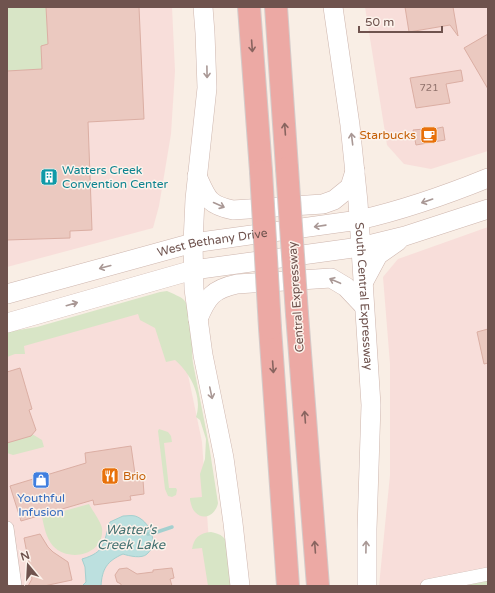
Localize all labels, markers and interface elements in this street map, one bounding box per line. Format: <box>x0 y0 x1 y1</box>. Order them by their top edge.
scale bar <box>359 8 442 34</box>
text: 50 m <box>365 15 394 29</box>
one-way arrow <box>248 39 255 52</box>
one-way arrow <box>203 65 211 78</box>
house number: 721 <box>420 82 438 94</box>
one-way arrow <box>281 123 288 136</box>
cafe icon: Starbucks <box>419 125 439 145</box>
place label: Starbucks <box>359 128 416 142</box>
one-way arrow <box>348 133 355 146</box>
place label: Watters Creek Convention Center <box>62 163 169 191</box>
building icon: Watters Creek Convention Center <box>39 167 59 187</box>
one-way arrow <box>421 197 433 205</box>
one-way arrow <box>212 202 224 209</box>
one-way arrow <box>314 222 327 230</box>
street label: South Central Expressway <box>352 222 376 371</box>
street label: West Bethany Drive <box>156 226 269 259</box>
street label: Central Expressway <box>285 241 307 353</box>
one-way arrow <box>99 264 112 271</box>
one-way arrow <box>330 277 342 284</box>
one-way arrow <box>65 300 78 307</box>
one-way arrow <box>269 360 276 373</box>
one-way arrow <box>208 387 216 400</box>
one-way arrow <box>301 411 308 424</box>
restaurant icon: Brio <box>100 466 120 486</box>
place label: Brio <box>123 469 146 483</box>
shop icon: Youthful Infusion <box>31 470 51 490</box>
place label: Youthful Infusion <box>17 491 65 519</box>
water label: Watter's Creek Lake <box>97 522 166 553</box>
one-way arrow <box>311 541 318 554</box>
one-way arrow <box>363 541 370 554</box>
north arrow <box>8 545 48 585</box>
text: N <box>19 548 31 564</box>

